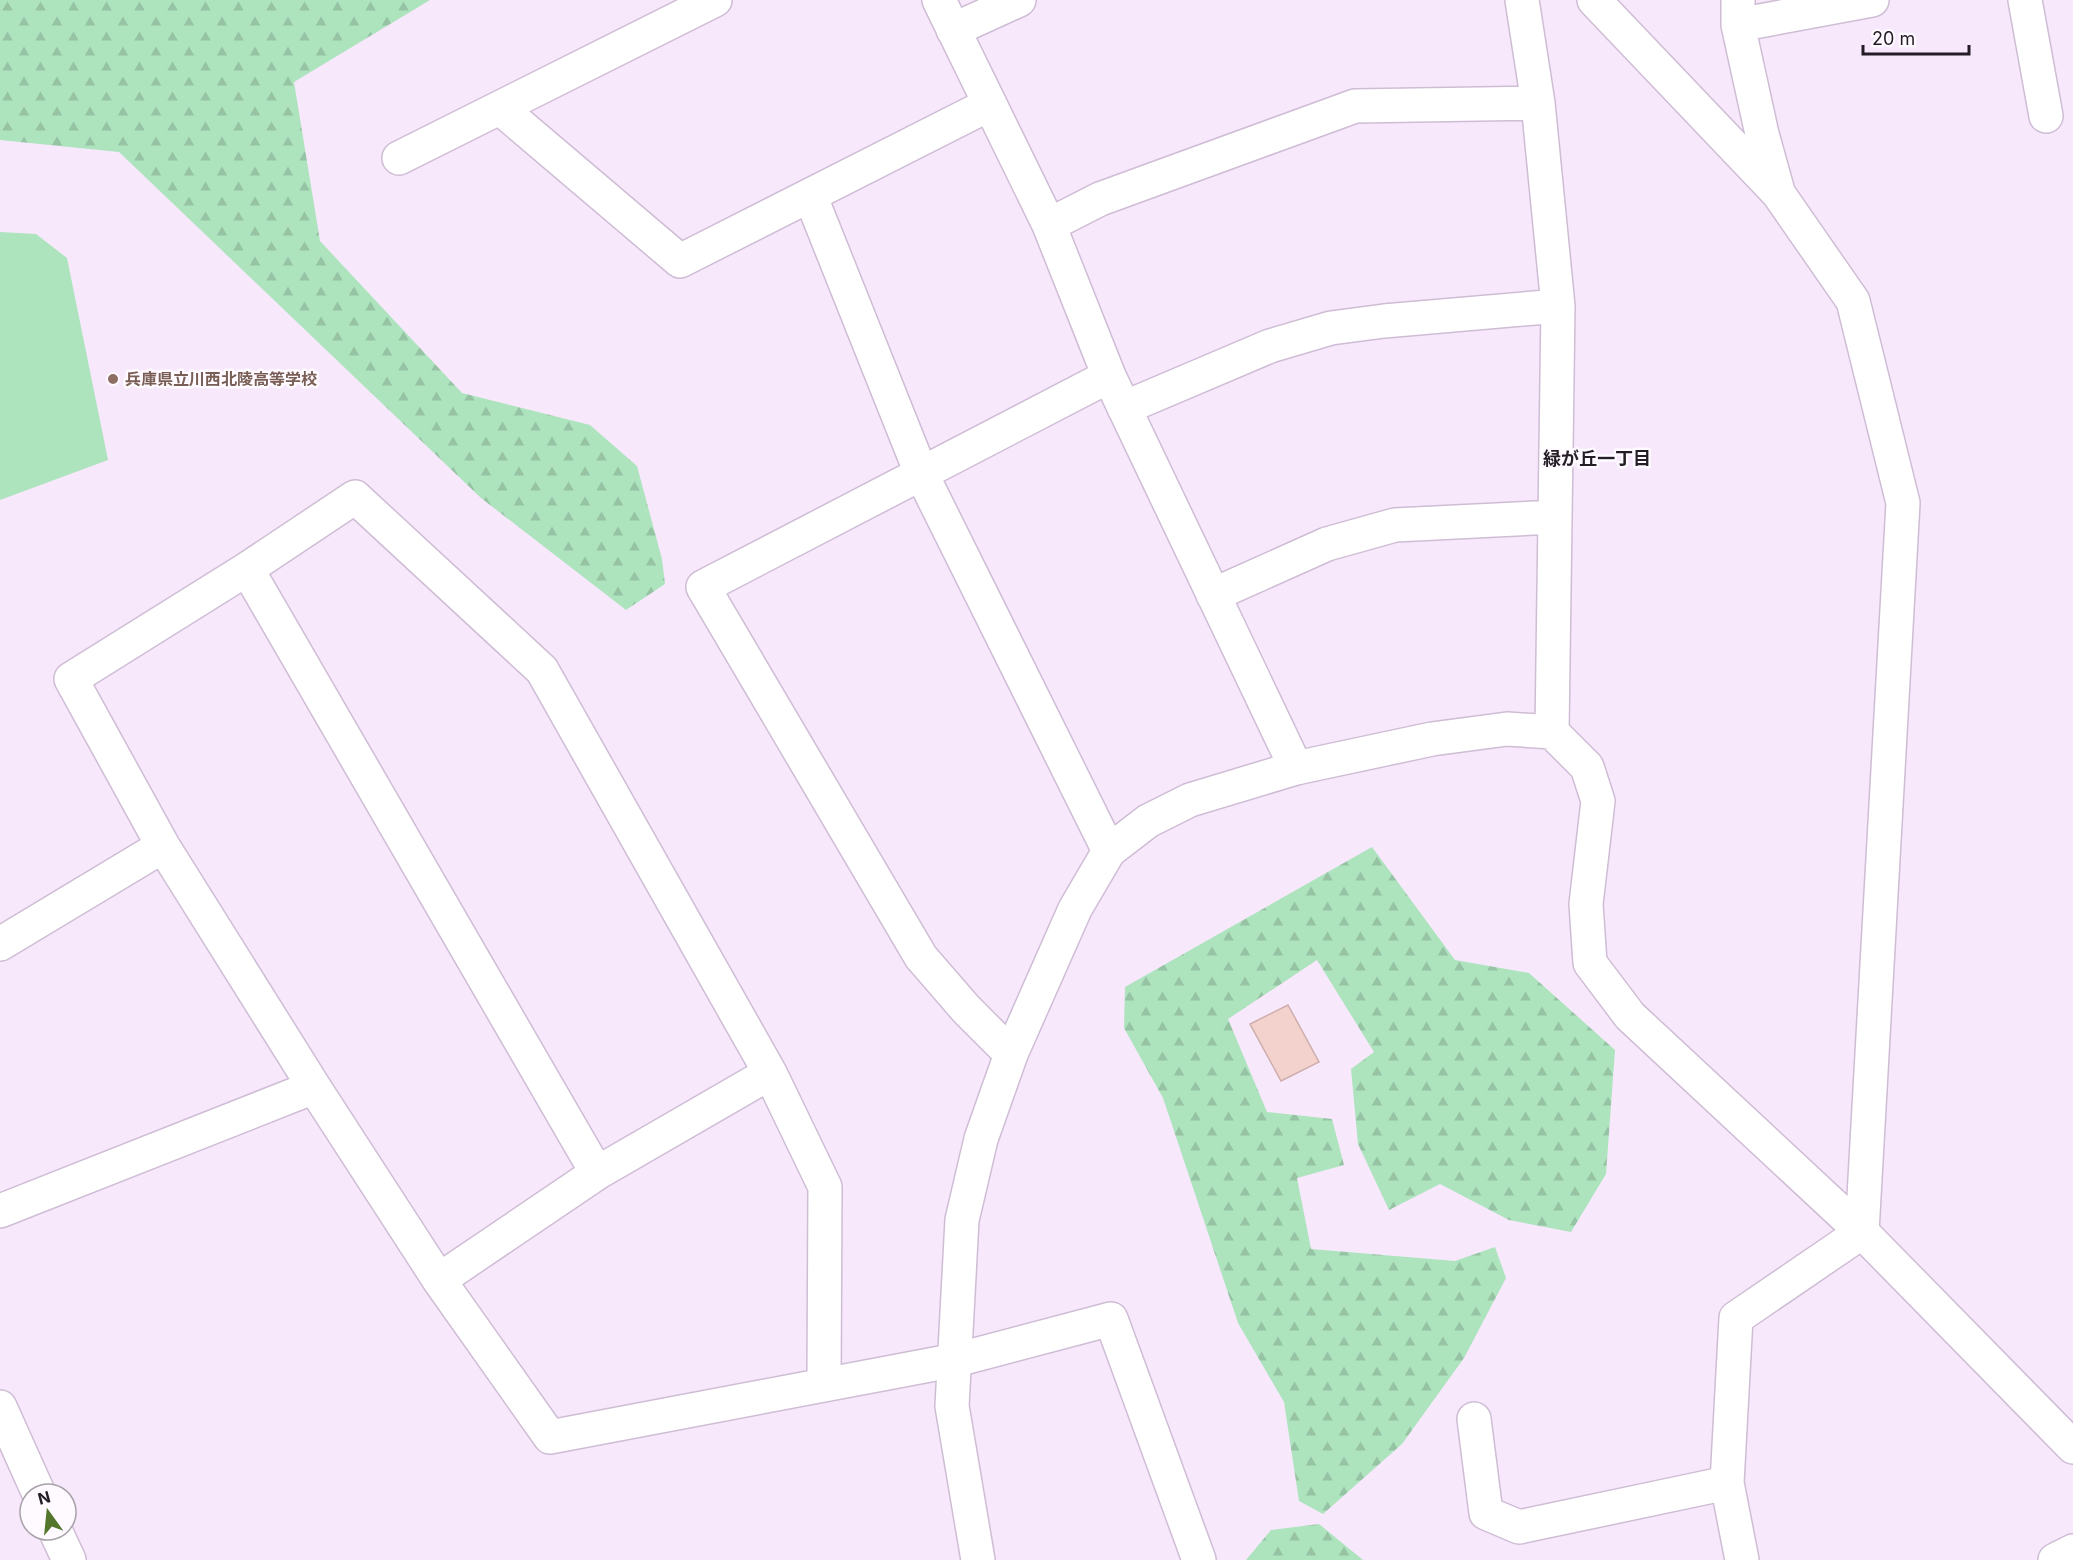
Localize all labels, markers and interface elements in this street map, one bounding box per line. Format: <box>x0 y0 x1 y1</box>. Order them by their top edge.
scale bar <box>1863 18 1970 56</box>
text: 20 m <box>1872 28 1915 49</box>
place label: 兵庫県立川西北陵高等学校 <box>125 369 317 389</box>
marker: 兵庫県立川西北陵高等学校 <box>106 372 120 386</box>
district label: 緑が丘一丁目 <box>1543 448 1651 469</box>
north arrow <box>18 1482 78 1542</box>
text: N <box>36 1486 53 1509</box>

